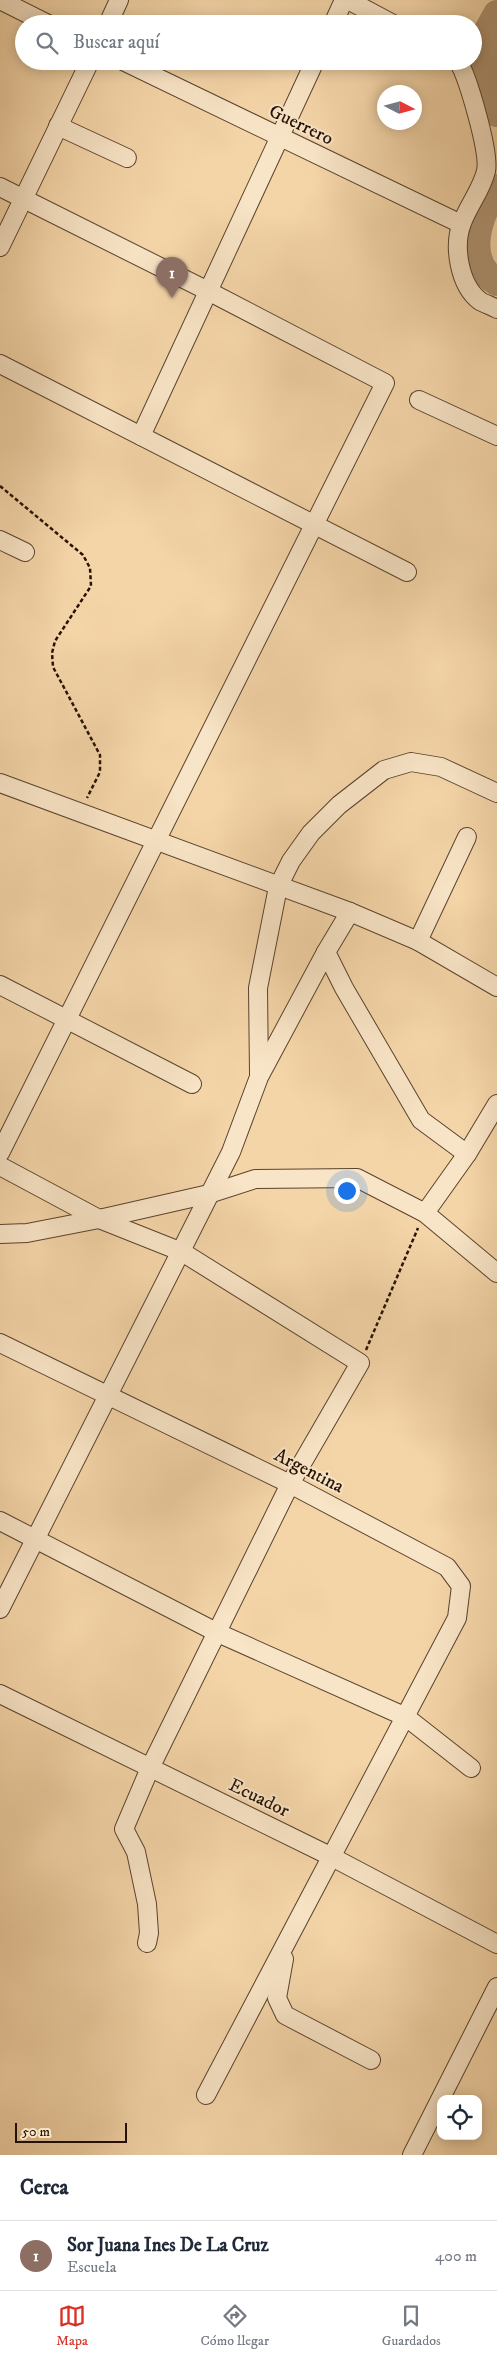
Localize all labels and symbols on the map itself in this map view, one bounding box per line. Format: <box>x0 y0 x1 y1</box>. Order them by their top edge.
north arrow <box>377 85 422 130</box>
street label: Guerrero <box>265 100 337 150</box>
pin: 1 <box>156 257 188 298</box>
your location <box>334 1178 360 1204</box>
street label: Argentina <box>270 1444 348 1498</box>
street label: Ecuador <box>225 1774 293 1822</box>
scale bar <box>15 2120 128 2143</box>

